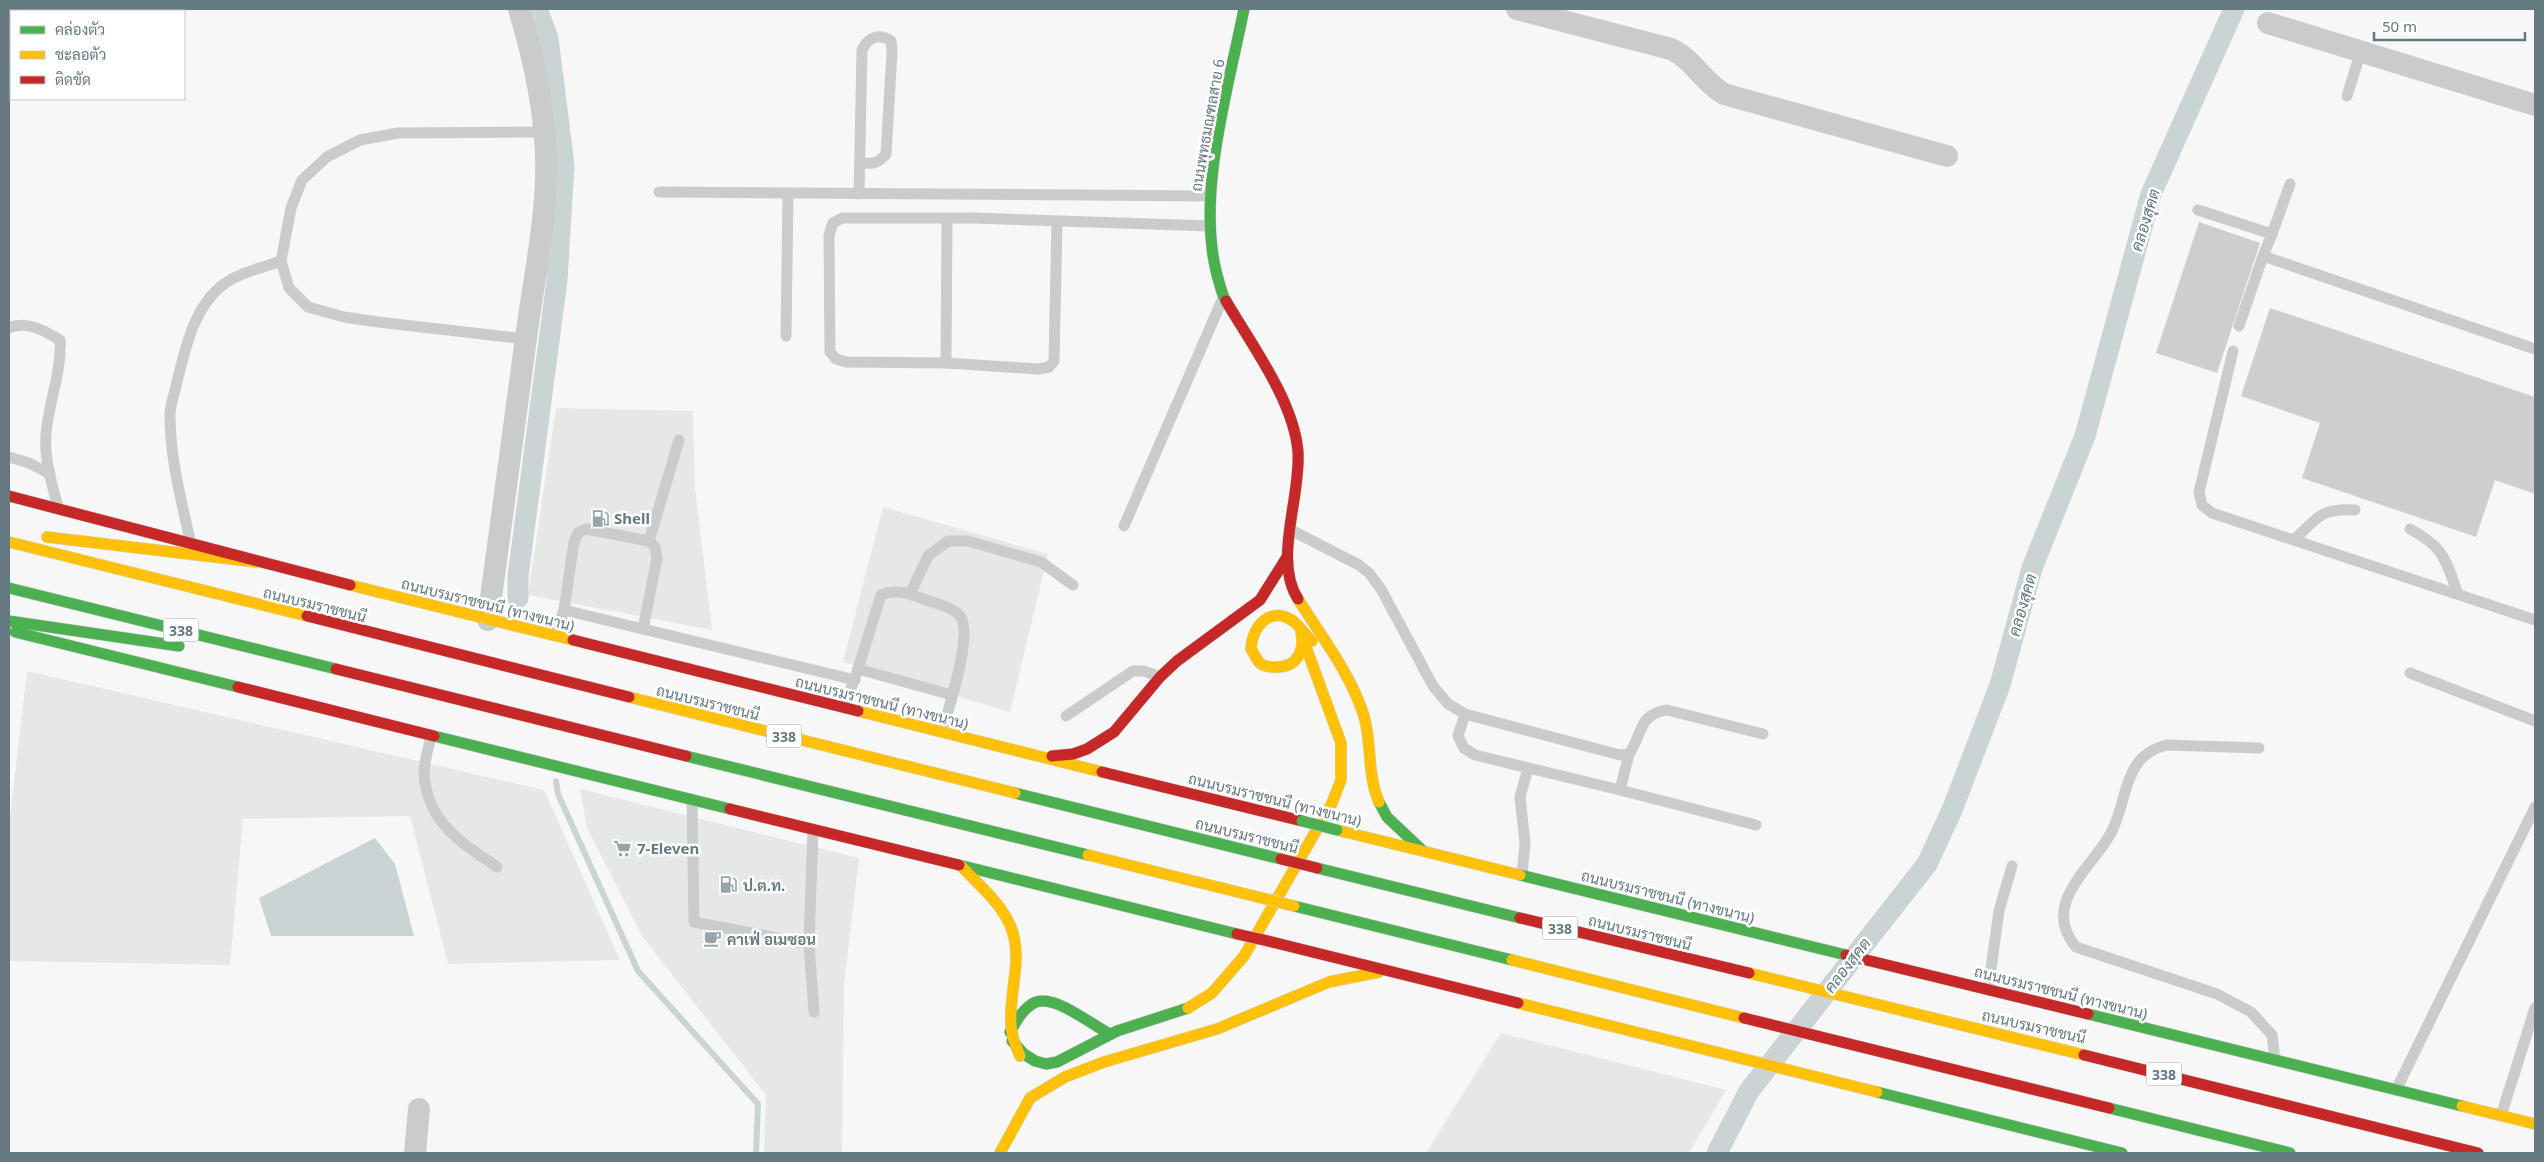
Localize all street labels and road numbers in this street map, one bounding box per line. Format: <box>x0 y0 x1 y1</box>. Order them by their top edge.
street label: ถนนพุทธมณฑลสาย 6 <box>1185 57 1231 193</box>
street label: ถนนบรมราชชนนี (ทางขนาน) <box>399 573 577 635</box>
street label: ถนนบรมราชชนนี <box>261 581 369 627</box>
road number: 338 <box>164 618 198 642</box>
street label: ถนนบรมราชชนนี (ทางขนาน) <box>793 671 971 733</box>
street label: ถนนบรมราชชนนี <box>654 679 762 725</box>
road number: 338 <box>766 724 802 748</box>
street label: ถนนบรมราชชนนี (ทางขนาน) <box>1186 768 1364 830</box>
street label: ถนนบรมราชชนนี <box>1193 812 1301 858</box>
street label: ถนนบรมราชชนนี (ทางขนาน) <box>1579 865 1757 927</box>
street label: ถนนบรมราชชนนี <box>1586 909 1694 955</box>
road number: 338 <box>1542 916 1578 940</box>
street label: ถนนบรมราชชนนี (ทางขนาน) <box>1972 961 2150 1023</box>
street label: ถนนบรมราชชนนี <box>1980 1004 2088 1048</box>
road number: 338 <box>2146 1062 2182 1086</box>

